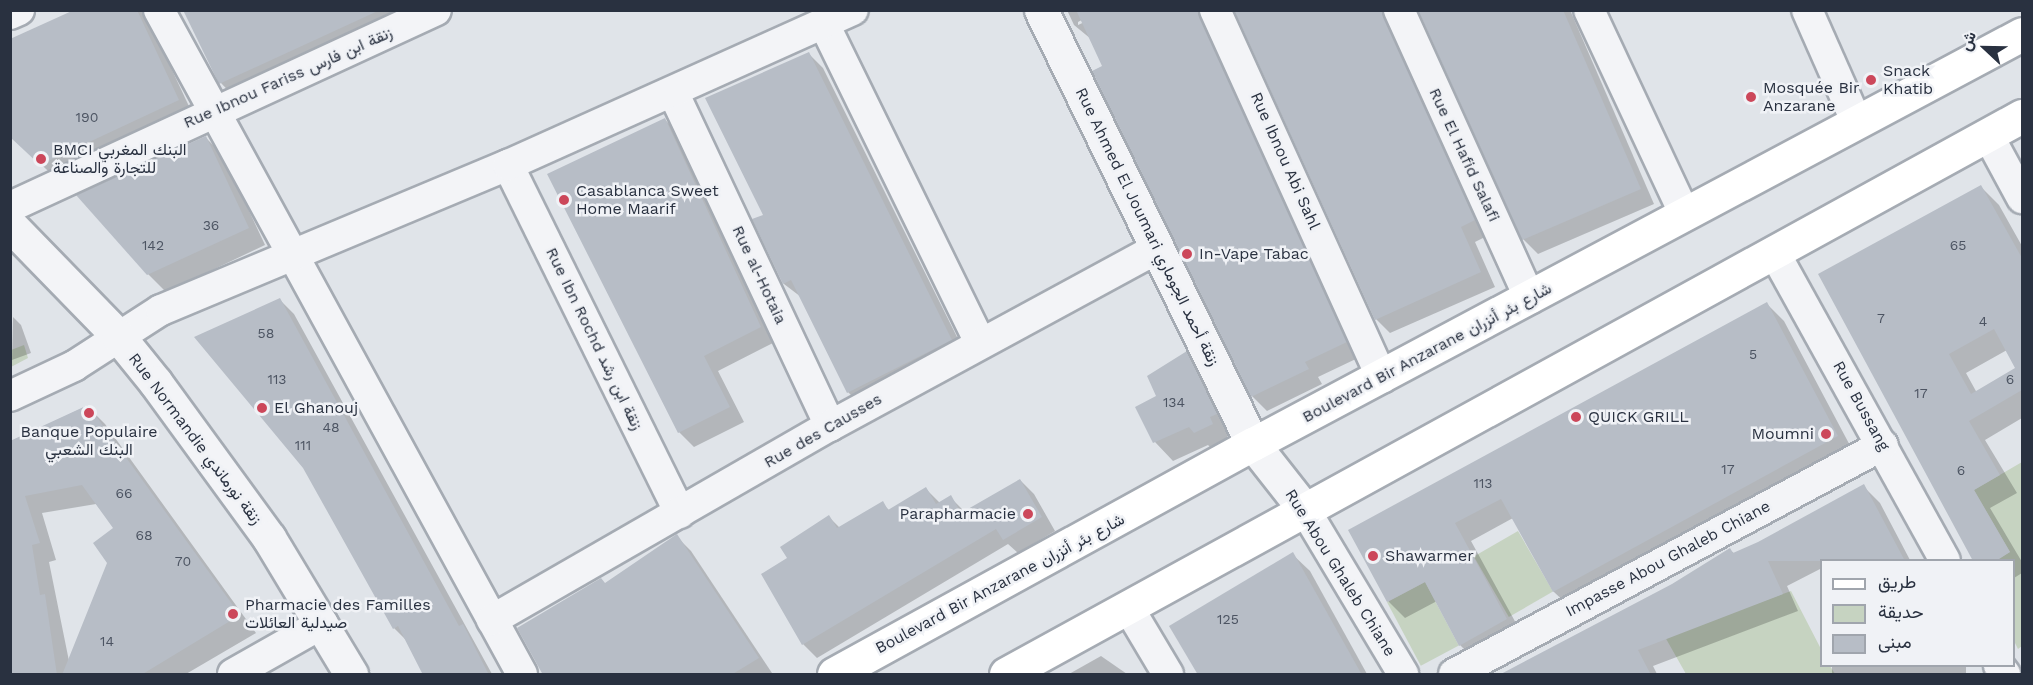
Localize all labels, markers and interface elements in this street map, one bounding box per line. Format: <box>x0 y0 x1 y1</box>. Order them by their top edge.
north arrow <box>1955 18 2015 78</box>
street label: Rue Ibnou Fariss زنقة ابن فارس <box>181 23 395 133</box>
text: ش <box>1955 29 1980 54</box>
place label: Snack Khatib <box>1883 61 1933 99</box>
marker: Snack Khatib <box>1864 73 1878 87</box>
place label: Mosquée Bir Anzarane <box>1763 78 1860 116</box>
street label: Rue Ahmed El Joumari زنقة أحمد الجوماري <box>1071 84 1223 370</box>
street label: Rue El Hafid Salafi <box>1424 85 1504 225</box>
street label: Rue Ibnou Abi Sahl <box>1246 89 1324 233</box>
marker: Mosquée Bir Anzarane <box>1744 90 1758 104</box>
house number: 190 <box>76 109 98 125</box>
place label: BMCI البنك المغربي للتجارة والصناعة <box>53 140 187 178</box>
marker: BMCI البنك المغربي للتجارة والصناعة <box>34 152 48 166</box>
place label: Casablanca Sweet Home Maarif <box>576 181 719 219</box>
marker: Casablanca Sweet Home Maarif <box>557 193 571 207</box>
house number: 36 <box>203 217 219 233</box>
street label: Rue al-Hotaia <box>728 223 790 327</box>
house number: 142 <box>142 237 164 253</box>
house number: 65 <box>1950 237 1966 253</box>
place label: In-Vape Tabac <box>1199 244 1309 264</box>
street label: Rue Ibn Rochd زنقة ابن رشد <box>541 245 647 433</box>
marker: In-Vape Tabac <box>1180 247 1194 261</box>
street label: Boulevard Bir Anzarane شارع بئر أنزران <box>1299 279 1555 427</box>
house number: 7 <box>1877 310 1885 326</box>
house number: 4 <box>1979 313 1987 329</box>
house number: 58 <box>258 325 274 341</box>
house number: 5 <box>1749 346 1757 362</box>
street label: Rue Normandie زنقة نورماندي <box>124 350 266 528</box>
street label: Rue Bussang <box>1828 358 1894 454</box>
house number: 113 <box>267 371 287 387</box>
house number: 6 <box>2006 371 2014 387</box>
house number: 17 <box>1914 385 1928 401</box>
street label: Rue des Causses <box>761 390 885 472</box>
house number: 134 <box>1163 394 1185 410</box>
place label: El Ghanouj <box>274 398 359 418</box>
marker: El Ghanouj <box>255 401 269 415</box>
marker: Banque Populaire البنك الشعبي <box>82 406 96 420</box>
place label: QUICK GRILL <box>1588 407 1689 427</box>
marker: QUICK GRILL <box>1569 410 1583 424</box>
house number: 48 <box>322 419 340 435</box>
place label: Banque Populaire البنك الشعبي <box>21 422 157 460</box>
place label: Moumni <box>1752 424 1814 444</box>
marker: Moumni <box>1819 427 1833 441</box>
house number: 111 <box>295 437 311 453</box>
house number: 17 <box>1721 461 1735 477</box>
house number: 6 <box>1957 462 1965 478</box>
house number: 113 <box>1473 475 1493 491</box>
house number: 66 <box>115 485 133 501</box>
street label: Rue Abou Ghaleb Chiane <box>1280 486 1400 660</box>
street label: Impasse Abou Ghaleb Chiane <box>1562 497 1774 621</box>
place label: Parapharmacie <box>900 504 1016 524</box>
marker: Parapharmacie <box>1021 507 1035 521</box>
street label: Boulevard Bir Anzarane شارع بئر أنزران <box>872 510 1128 658</box>
house number: 68 <box>135 527 153 543</box>
place label: Shawarmer <box>1385 546 1474 566</box>
marker: Shawarmer <box>1366 549 1380 563</box>
house number: 70 <box>175 553 191 569</box>
legend <box>1820 559 2015 667</box>
text: طريق <box>1878 571 1916 592</box>
place label: Pharmacie des Familles صيدلية العائلات <box>245 595 431 633</box>
text: حديقة <box>1878 601 1924 622</box>
marker: Pharmacie des Familles صيدلية العائلات <box>226 607 240 621</box>
house number: 125 <box>1217 611 1239 627</box>
text: مبنى <box>1878 631 1912 652</box>
house number: 14 <box>100 633 114 649</box>

